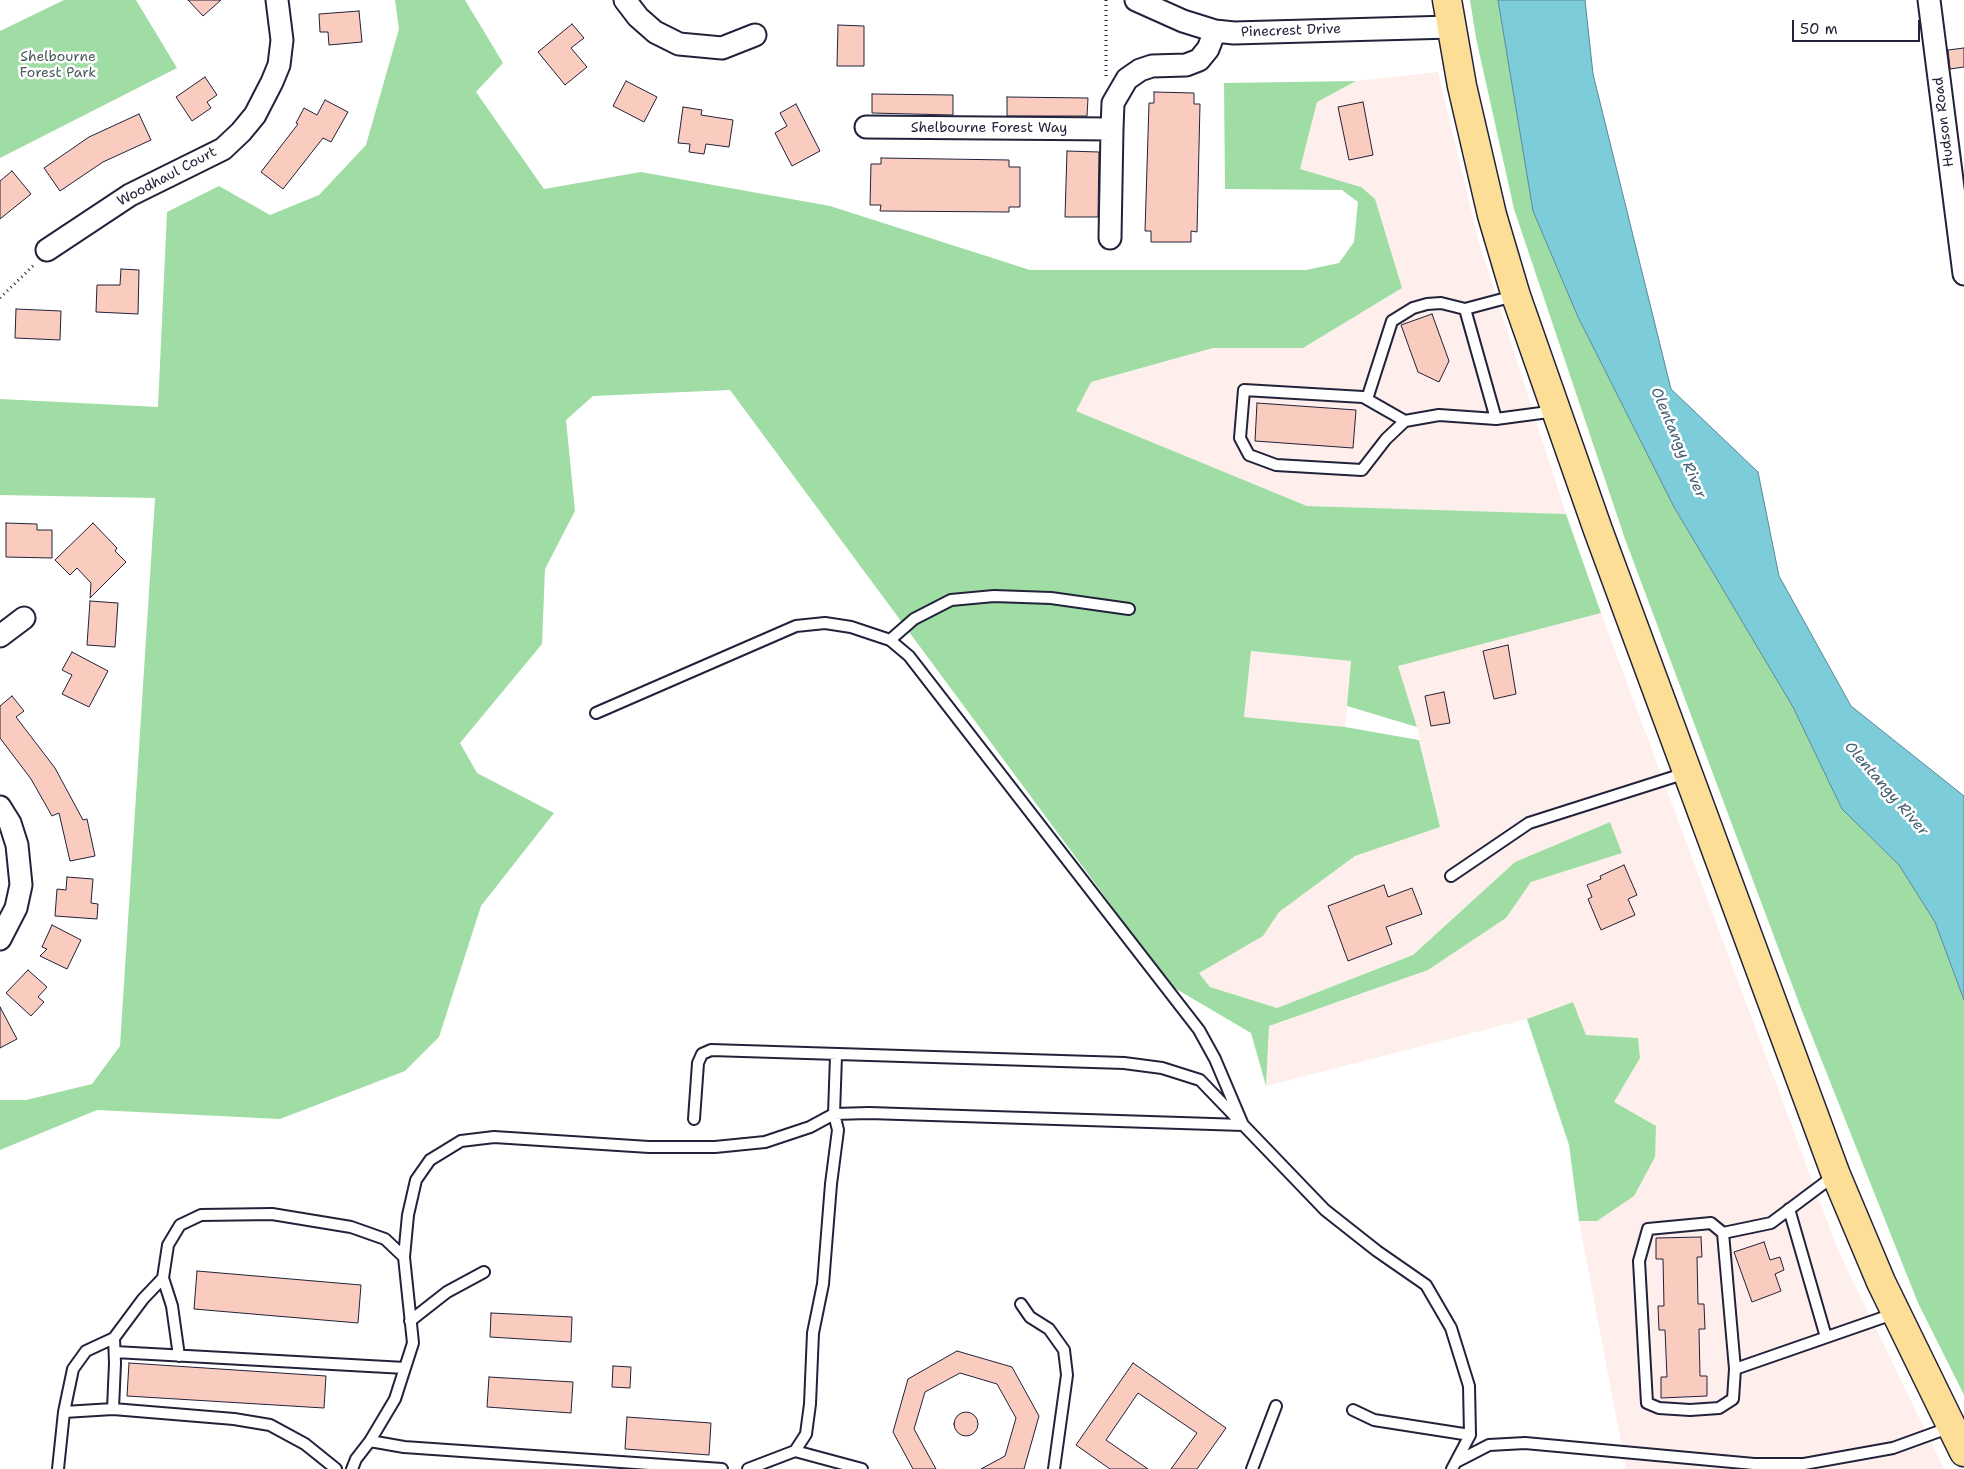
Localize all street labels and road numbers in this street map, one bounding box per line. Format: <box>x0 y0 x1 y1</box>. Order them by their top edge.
street label: Pinecrest Drive <box>1241 21 1341 41</box>
street label: Hudson Road <box>1930 76 1958 168</box>
street label: Shelbourne Forest Way <box>911 120 1067 136</box>
street label: Woodhaul Court <box>114 144 220 210</box>

